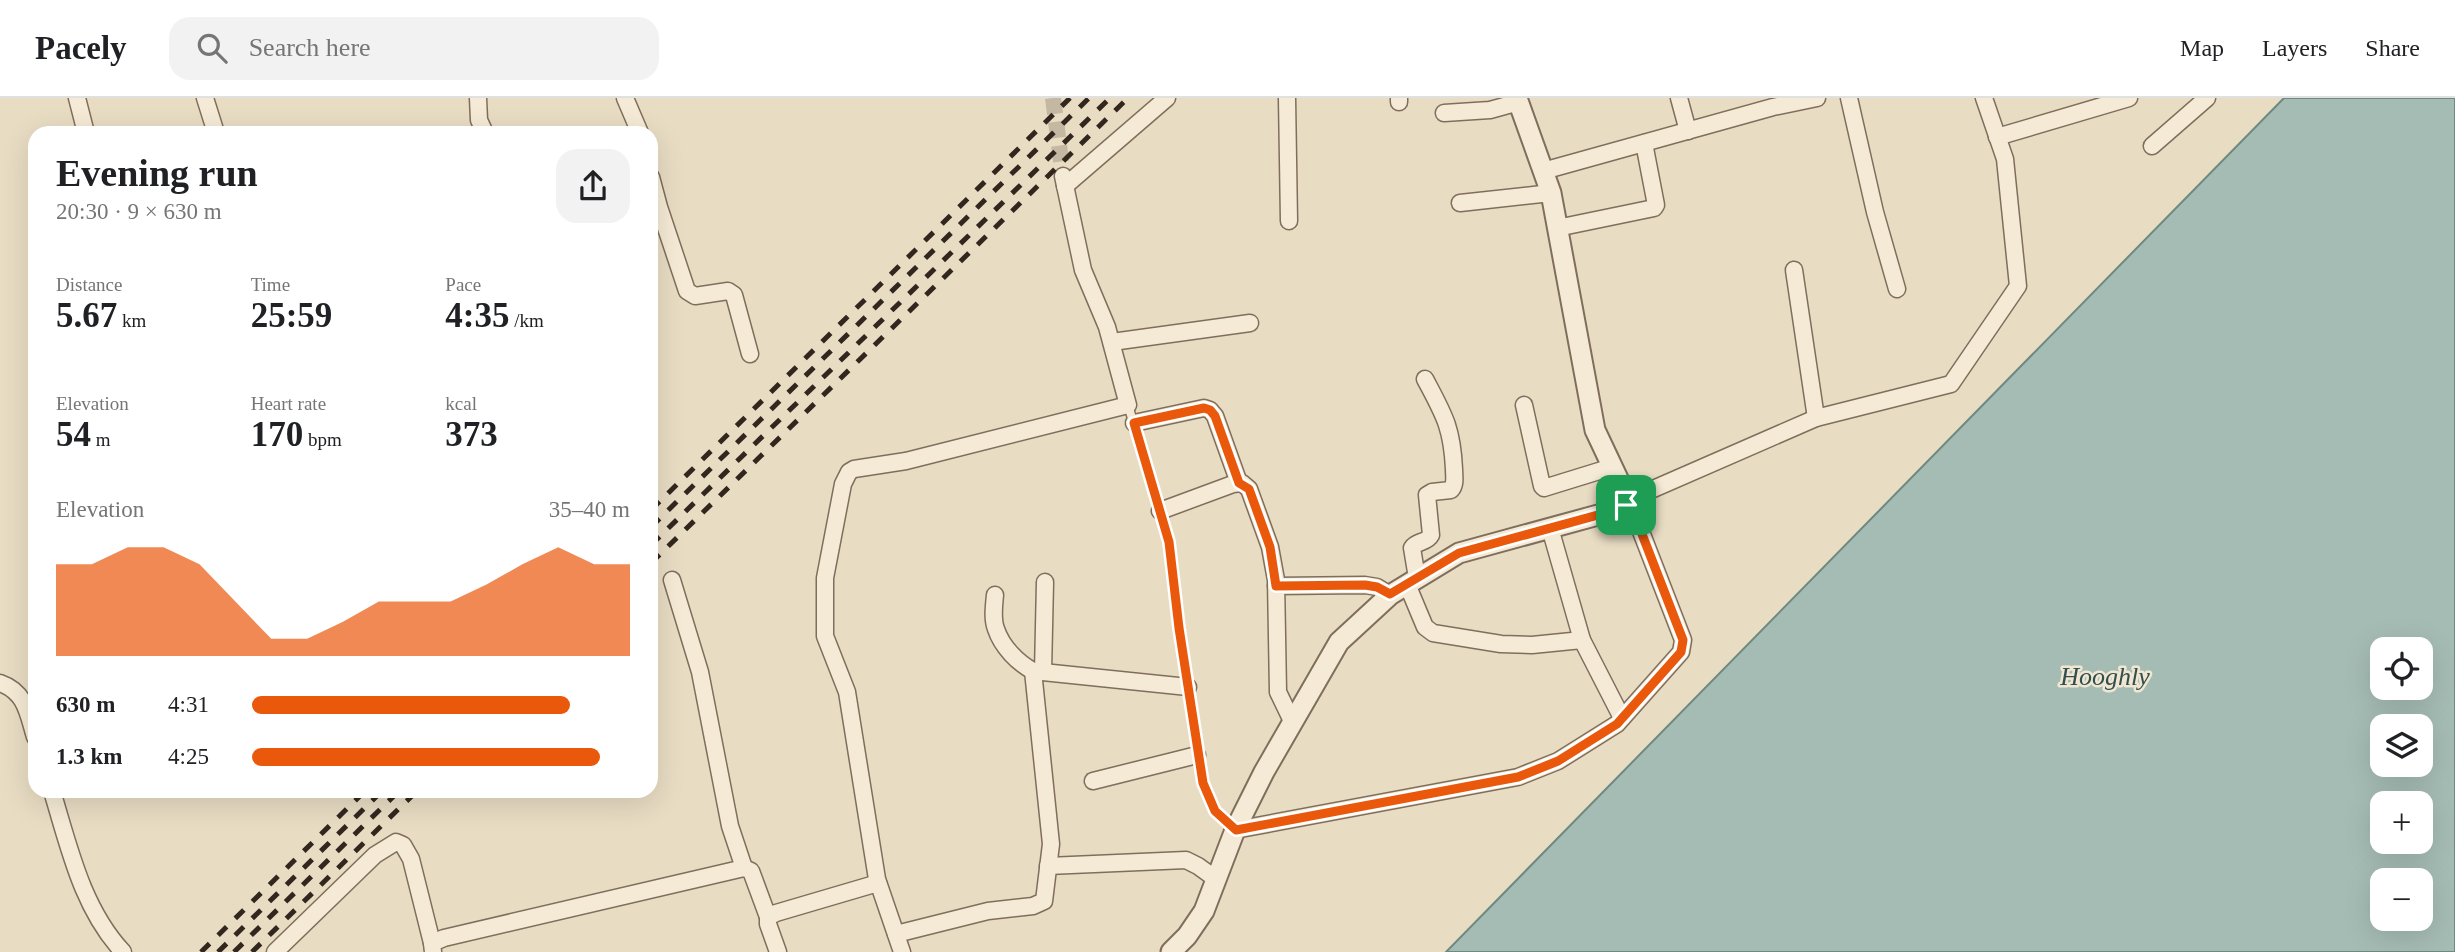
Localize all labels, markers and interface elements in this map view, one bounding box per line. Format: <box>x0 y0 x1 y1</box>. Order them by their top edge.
search box <box>169 17 659 80</box>
icon: search <box>193 29 231 67</box>
text: Pacely <box>35 30 127 66</box>
text: Search here <box>249 33 371 62</box>
text: Map <box>2180 35 2224 61</box>
text: Layers <box>2262 35 2327 61</box>
text: Share <box>2365 35 2420 61</box>
button: share <box>556 149 630 223</box>
text: Evening run <box>56 152 258 194</box>
text: 20:30 · 9 × 630 m <box>56 199 222 224</box>
text: Distance <box>56 274 122 295</box>
text: Time <box>251 274 290 295</box>
text: Pace <box>445 274 481 295</box>
text: 5.67 <box>56 296 117 335</box>
text: 25:59 <box>251 296 332 335</box>
text: 4:35 <box>445 296 509 335</box>
text: km <box>117 310 146 331</box>
text: /km <box>509 310 544 331</box>
text: Elevation <box>56 393 129 414</box>
text: Heart rate <box>251 393 326 414</box>
text: kcal <box>445 393 477 414</box>
text: 54 <box>56 415 91 454</box>
text: 170 <box>251 415 303 454</box>
text: 373 <box>445 415 498 454</box>
text: m <box>91 429 111 450</box>
text: bpm <box>303 429 342 450</box>
pin <box>1596 475 1656 535</box>
icon: arrive <box>1607 486 1645 524</box>
text: Elevation <box>56 497 144 522</box>
text: 35–40 m <box>549 497 630 522</box>
map controls <box>2370 637 2433 931</box>
button: locate <box>2370 637 2433 700</box>
water label: Hooghly <box>2059 662 2150 691</box>
text: 630 m <box>56 692 115 717</box>
text: 4:31 <box>168 692 209 717</box>
button: layers <box>2370 714 2433 777</box>
text: 1.3 km <box>56 744 122 769</box>
text: 4:25 <box>168 744 209 769</box>
button: + <box>2370 791 2433 854</box>
button: − <box>2370 868 2433 931</box>

